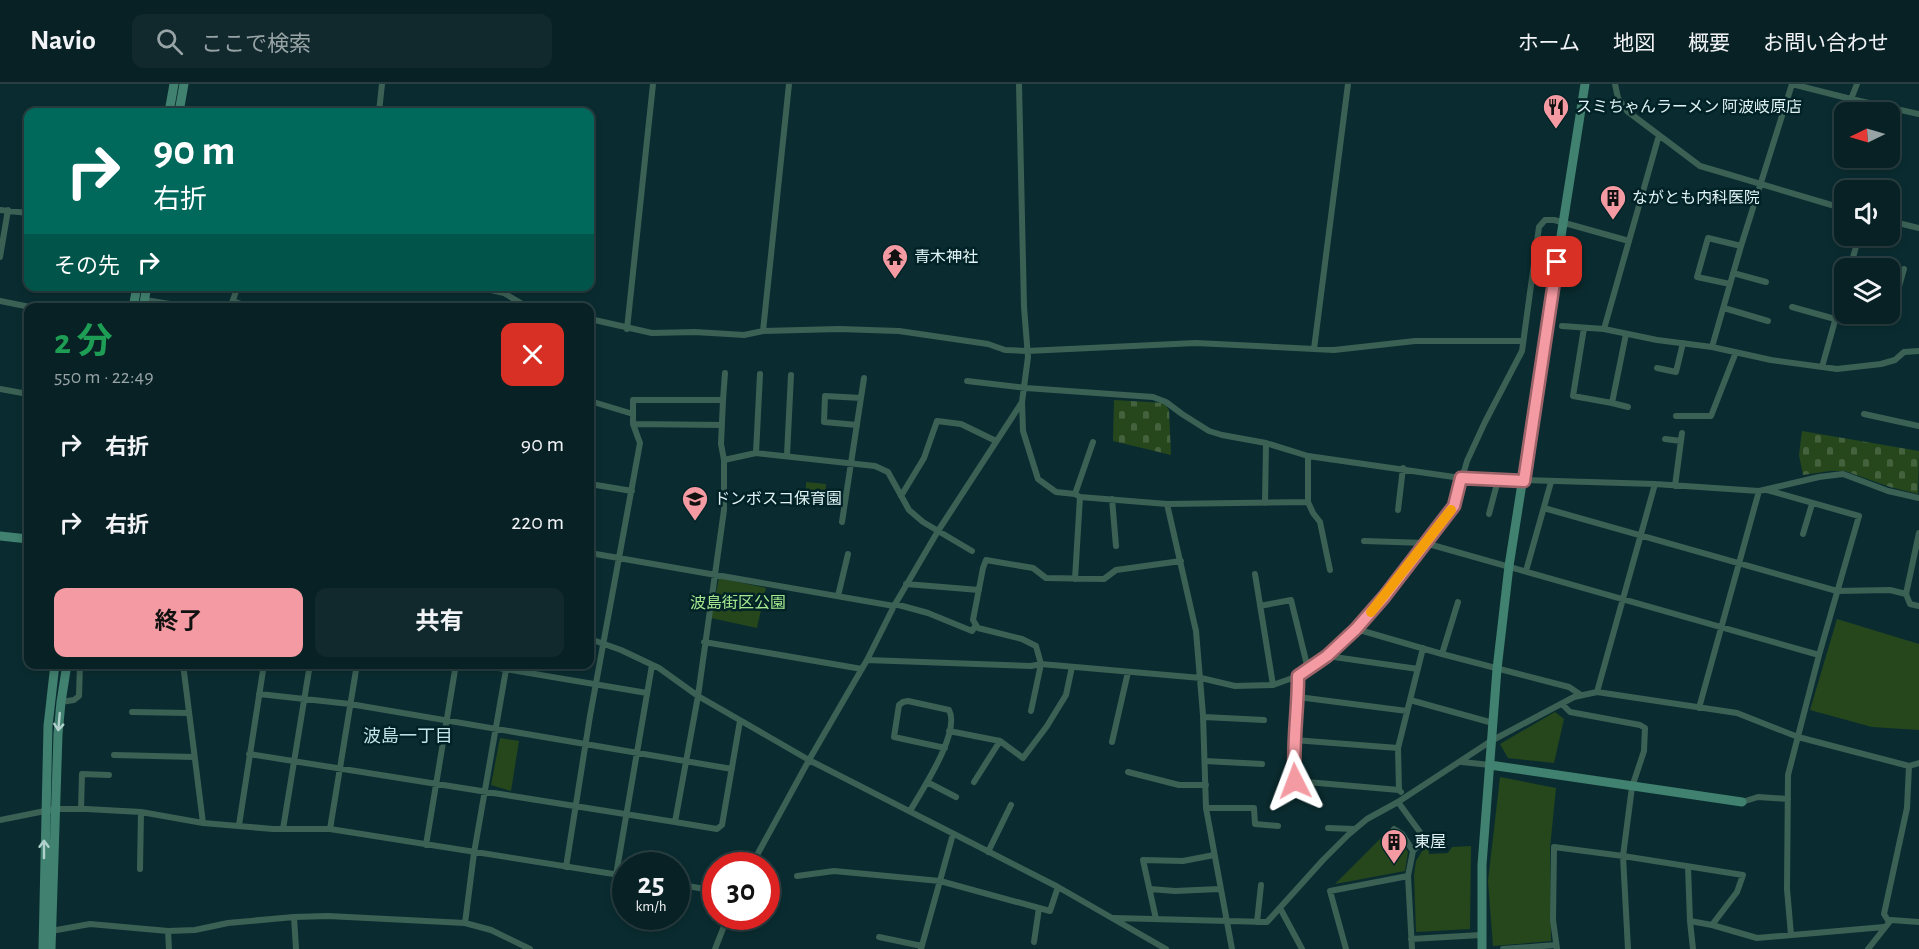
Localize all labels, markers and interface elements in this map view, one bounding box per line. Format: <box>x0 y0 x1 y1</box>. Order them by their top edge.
search box <box>132 14 552 68</box>
icon: search <box>153 25 186 58</box>
text: Navio <box>30 27 96 55</box>
text: ここで検索 <box>201 33 311 55</box>
text: ホーム <box>1518 33 1580 54</box>
text: 地図 <box>1613 33 1655 54</box>
text: 概要 <box>1688 33 1730 54</box>
text: お問い合わせ <box>1763 33 1889 54</box>
restaurant icon: スミちゃんラーメン 阿波岐原店 <box>1541 92 1571 130</box>
place label: スミちゃんラーメン 阿波岐原店 <box>1576 98 1802 115</box>
north arrow <box>1834 102 1900 168</box>
map controls <box>1834 102 1900 324</box>
text: 90 m <box>153 130 235 172</box>
icon: right <box>54 132 132 210</box>
button: sound <box>1834 180 1900 246</box>
building icon: ながとも内科医院 <box>1598 183 1628 221</box>
text: 右折 <box>153 186 207 213</box>
place label: ながとも内科医院 <box>1632 189 1760 206</box>
pin <box>1531 236 1582 287</box>
temple icon: 青木神社 <box>880 242 910 280</box>
icon: arrive <box>1540 245 1573 278</box>
icon: right <box>132 246 165 279</box>
place label: 青木神社 <box>914 249 978 265</box>
text: その先 <box>54 255 120 277</box>
button: layers <box>1834 258 1900 324</box>
button: close <box>501 323 564 386</box>
text: 2 分 <box>54 324 112 360</box>
text: 550 m · 22:49 <box>54 367 154 387</box>
icon: right <box>54 428 87 461</box>
text: 90 m <box>521 433 564 455</box>
text: 右折 <box>105 436 149 458</box>
school or university icon: ドンボスコ保育園 <box>680 484 710 522</box>
place label: ドンボスコ保育園 <box>714 490 842 507</box>
icon: right <box>54 506 87 539</box>
text: 220 m <box>511 511 564 533</box>
text: 右折 <box>105 514 149 536</box>
button: 終了 <box>54 588 303 657</box>
button: 共有 <box>315 588 564 657</box>
park label: 波島街区公園 <box>690 594 786 611</box>
one-way arrow <box>53 712 64 732</box>
district label: 波島一丁目 <box>363 726 453 746</box>
position arrow <box>1263 749 1327 813</box>
building icon: 東屋 <box>1379 827 1409 865</box>
place label: 東屋 <box>1414 834 1446 850</box>
one-way arrow <box>38 839 50 859</box>
speed limit sign: 30 <box>702 852 780 930</box>
text: 25 <box>637 869 665 899</box>
text: km/h <box>636 899 666 914</box>

